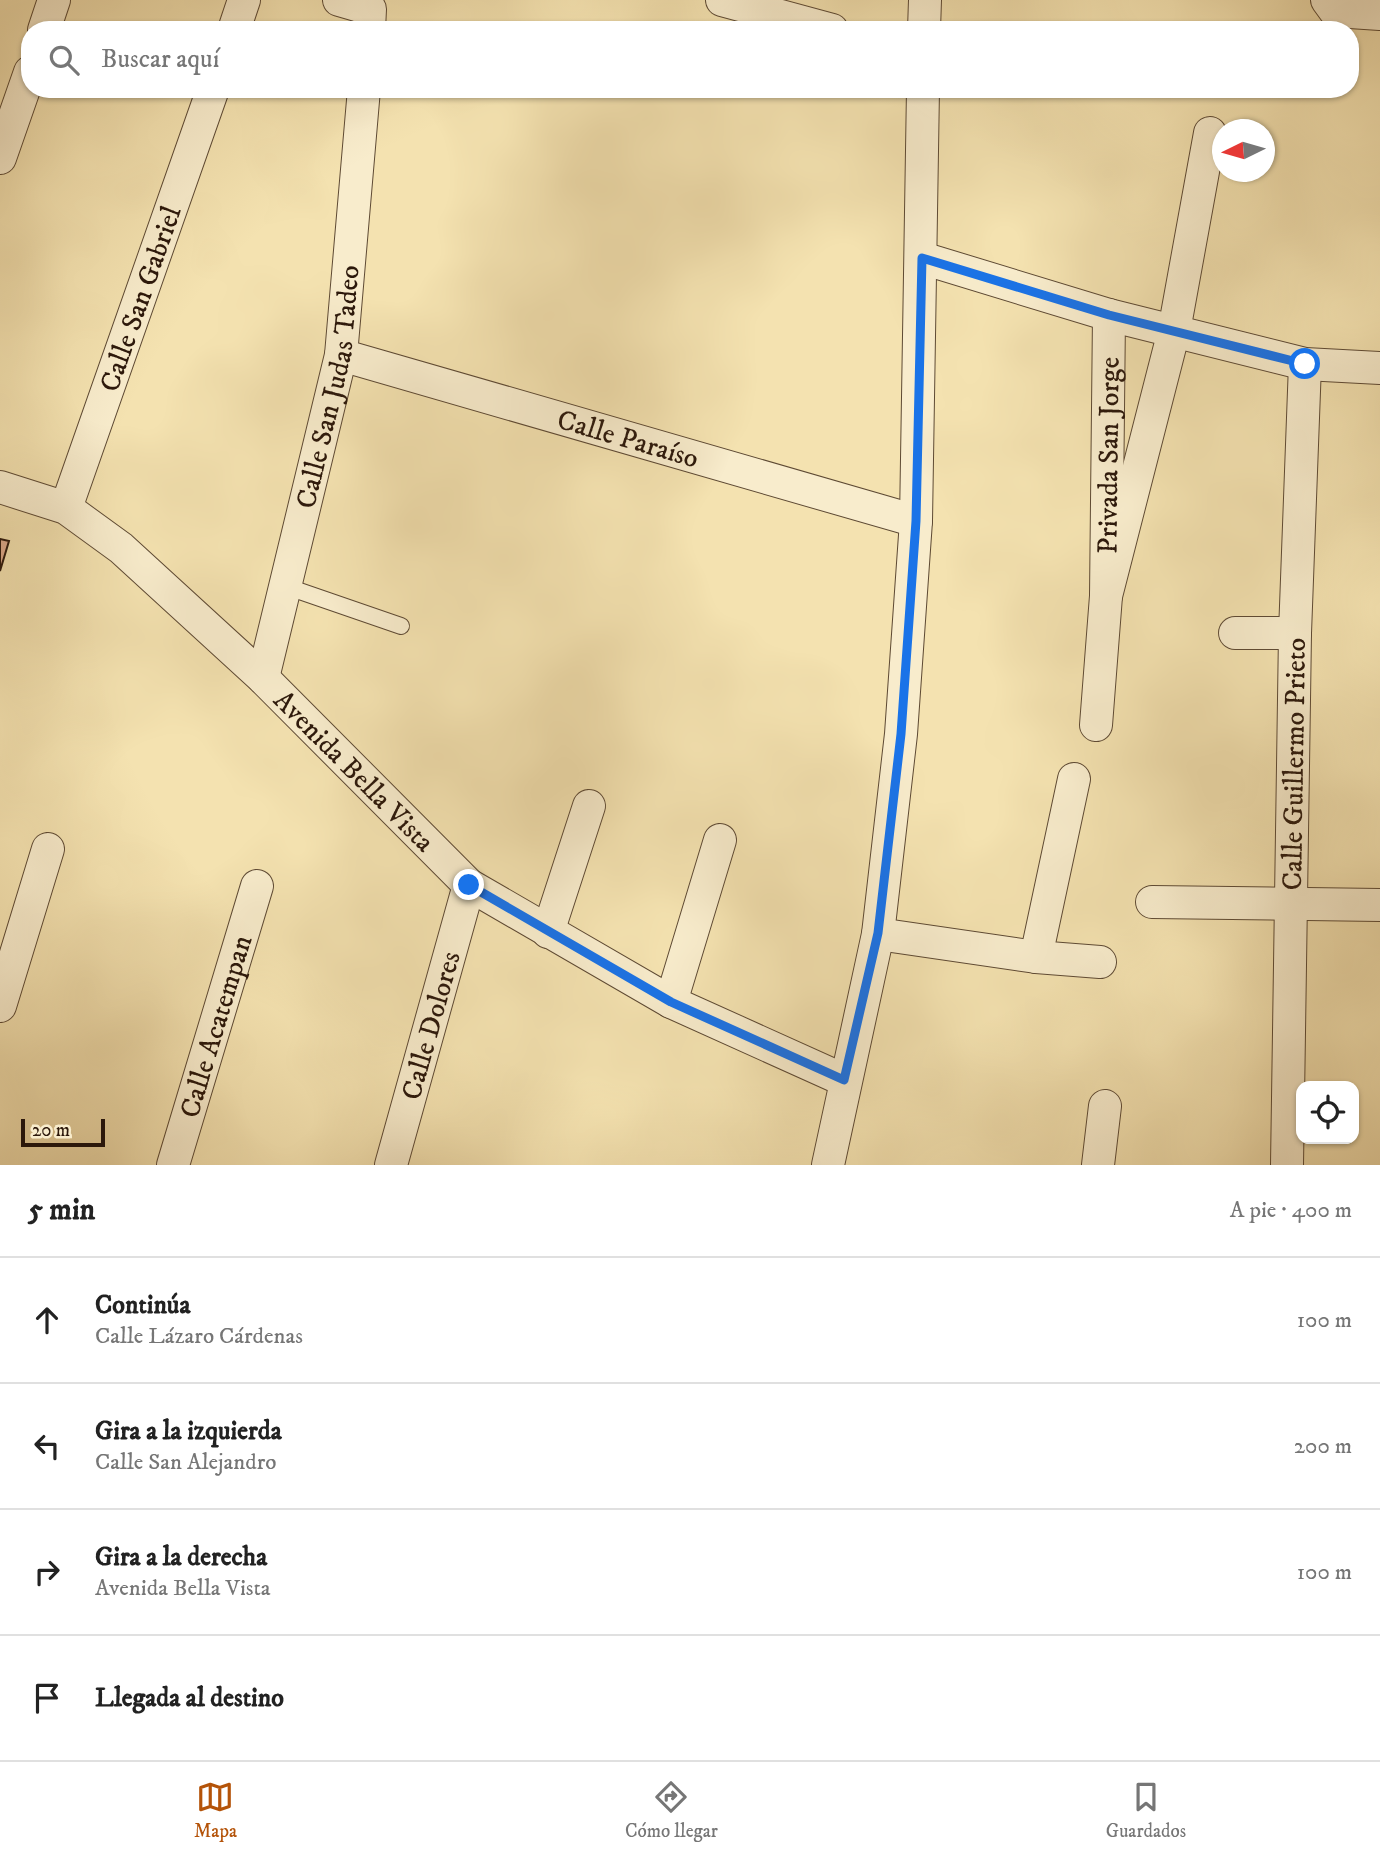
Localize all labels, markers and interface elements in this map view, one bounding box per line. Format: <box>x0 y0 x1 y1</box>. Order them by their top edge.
search box <box>21 21 1359 98</box>
icon: search <box>45 41 83 79</box>
text: Buscar aquí <box>101 43 219 76</box>
north arrow <box>1212 119 1275 182</box>
street label: Calle San Gabriel <box>92 201 190 396</box>
street label: Calle San Judas Tadeo <box>289 264 368 512</box>
route start <box>1289 348 1320 379</box>
street label: Privada San Jorge <box>1090 357 1128 554</box>
street label: Calle Paraíso <box>553 402 703 476</box>
street label: Calle Guillermo Prieto <box>1275 637 1314 891</box>
street label: Avenida Bella Vista <box>266 683 442 860</box>
route end <box>453 869 484 900</box>
street label: Calle Acatempan <box>172 931 260 1122</box>
street label: Calle Dolores <box>394 948 469 1104</box>
map controls <box>1296 1081 1359 1144</box>
button: locate <box>1296 1081 1359 1144</box>
scale bar <box>21 1116 105 1148</box>
text: 20 m <box>32 1119 70 1142</box>
text: 5 min <box>28 1192 95 1229</box>
text: A pie · 400 m <box>1230 1196 1352 1225</box>
text: Continúa <box>95 1289 190 1322</box>
icon: ahead <box>28 1301 66 1339</box>
text: 100 m <box>1297 1306 1352 1335</box>
text: Calle Lázaro Cárdenas <box>95 1322 303 1351</box>
text: Gira a la izquierda <box>95 1415 282 1448</box>
icon: left <box>28 1427 66 1465</box>
text: 200 m <box>1294 1432 1352 1461</box>
text: Calle San Alejandro <box>95 1448 277 1477</box>
text: Gira a la derecha <box>95 1541 267 1574</box>
icon: right <box>28 1553 66 1591</box>
text: 100 m <box>1297 1558 1352 1587</box>
text: Avenida Bella Vista <box>95 1574 271 1603</box>
icon: arrive <box>28 1679 66 1717</box>
text: Llegada al destino <box>95 1682 284 1715</box>
tab: Mapa <box>194 1778 237 1843</box>
tab: Cómo llegar <box>625 1778 718 1843</box>
tab: Guardados <box>1106 1778 1186 1843</box>

